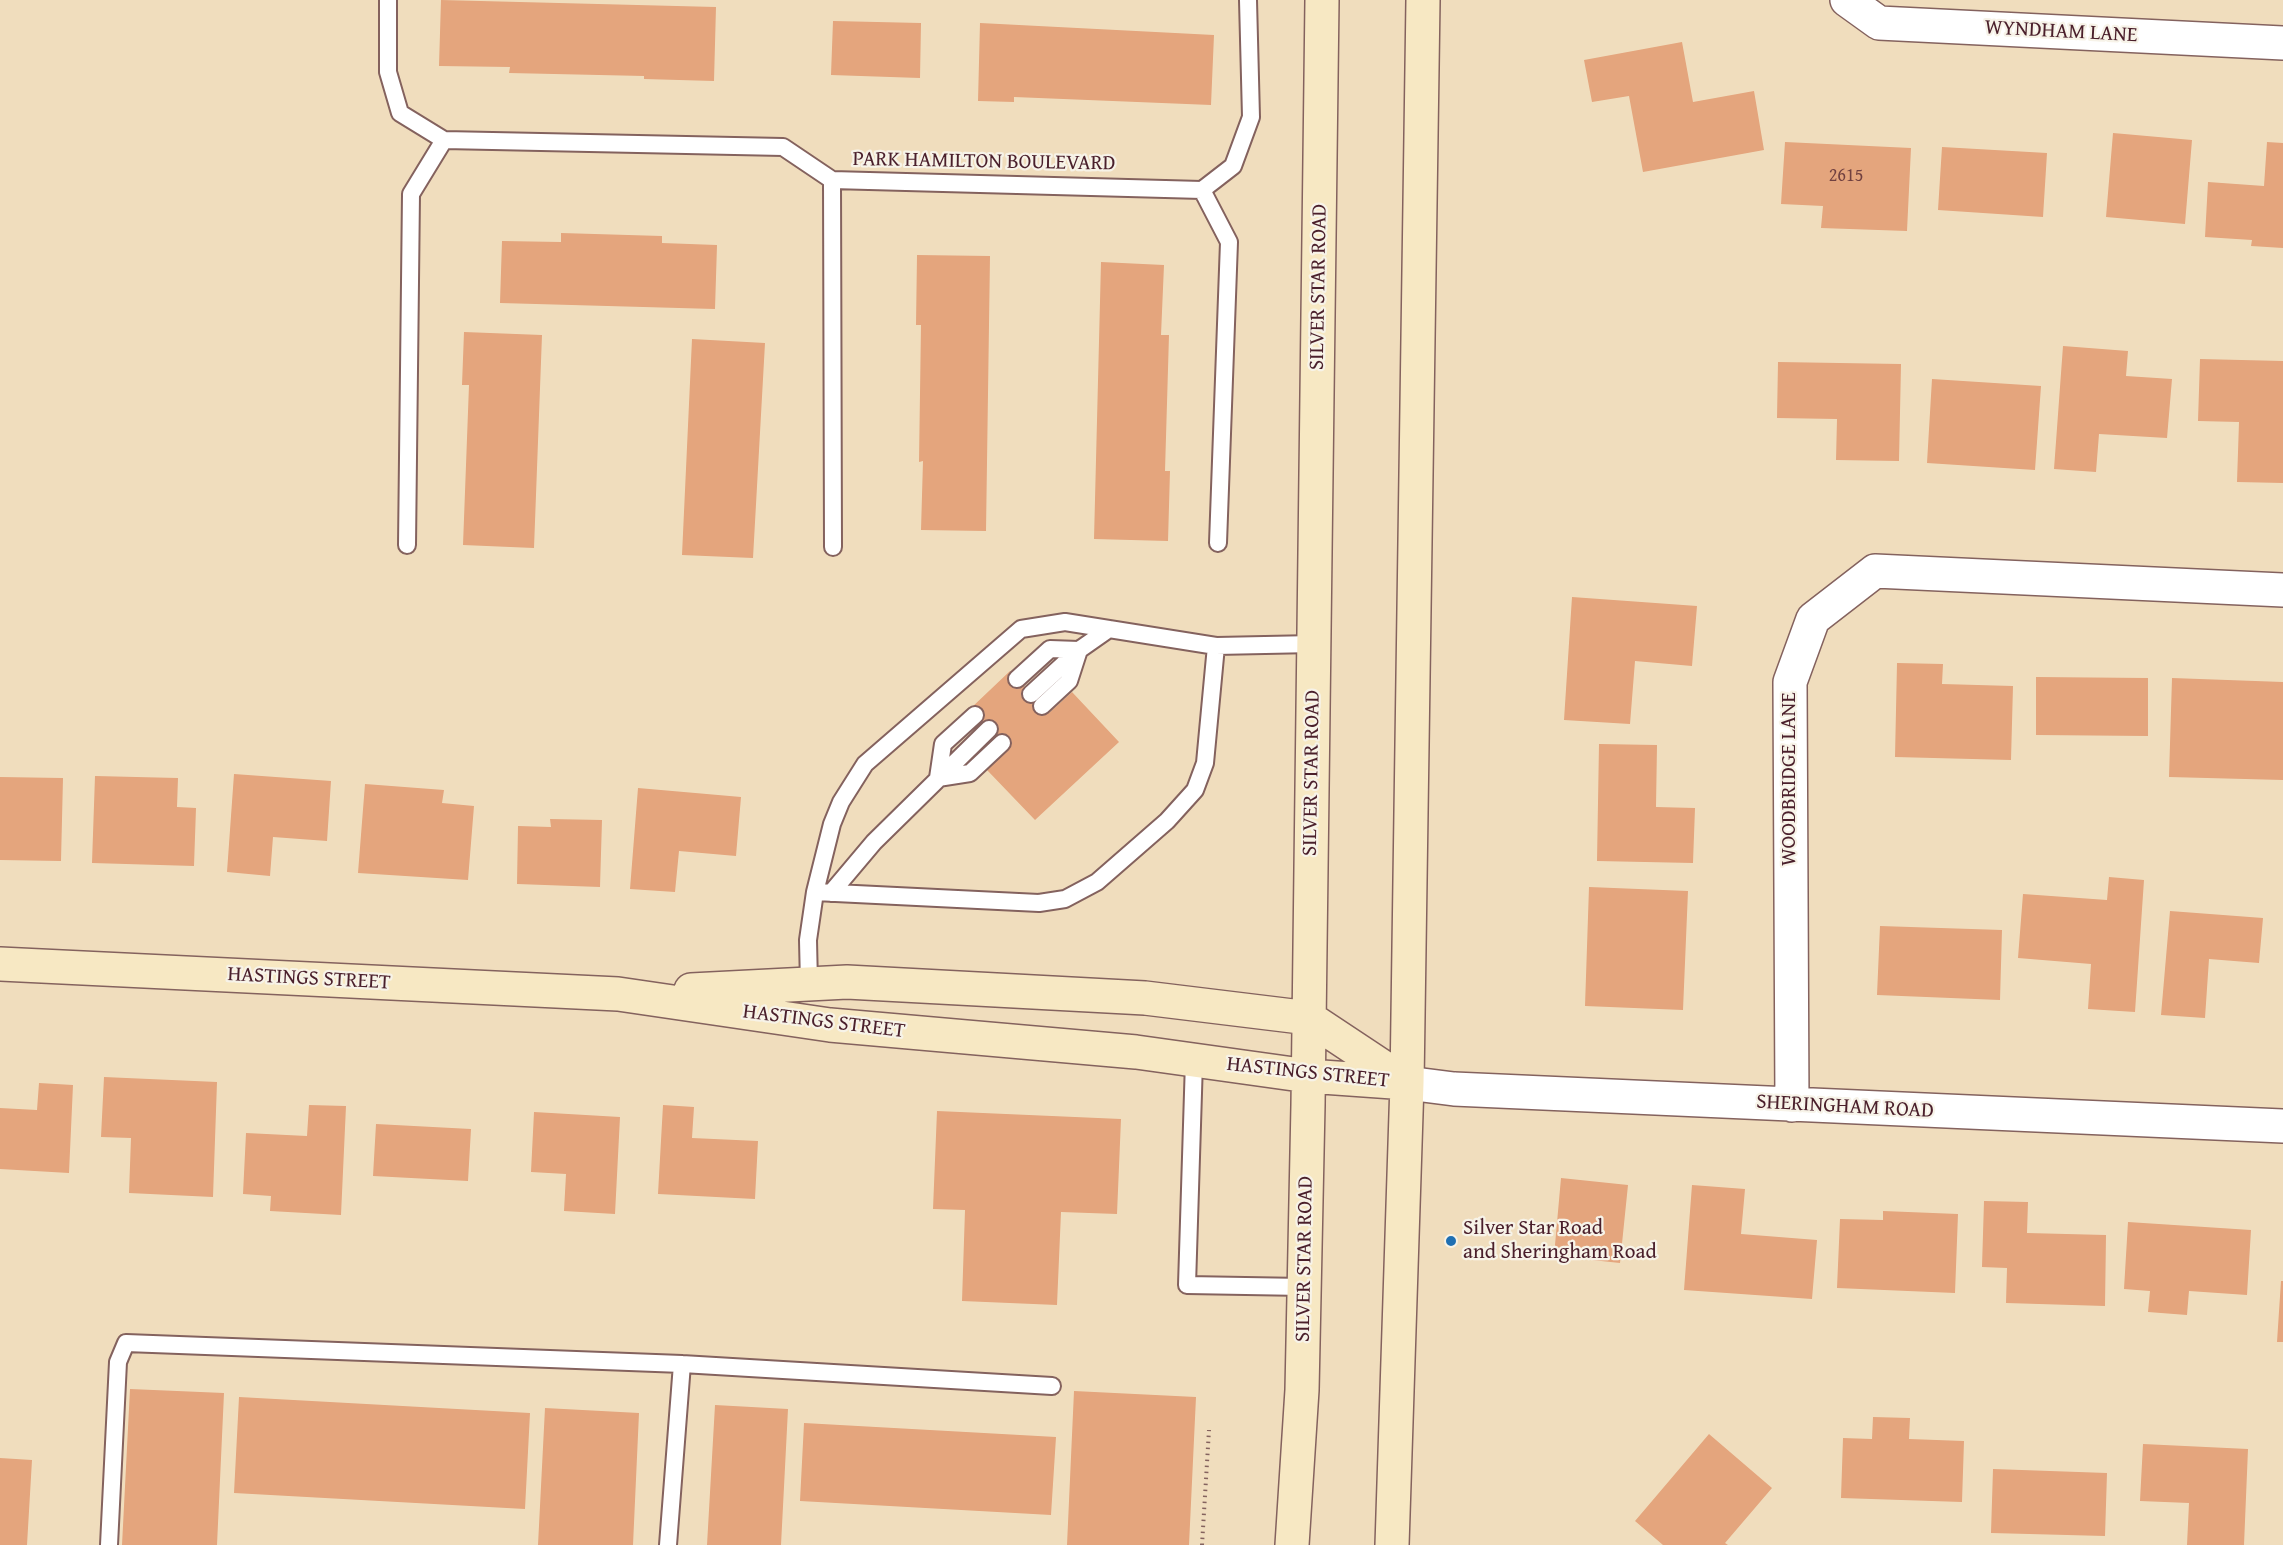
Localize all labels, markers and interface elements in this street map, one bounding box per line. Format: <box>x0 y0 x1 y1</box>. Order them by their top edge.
street label: WYNDHAM LANE <box>1984 15 2138 49</box>
street label: PARK HAMILTON BOULEVARD <box>852 147 1116 177</box>
house number: 2615 <box>1829 165 1863 187</box>
street label: SILVER STAR ROAD <box>1305 204 1333 370</box>
street label: SILVER STAR ROAD <box>1298 690 1326 856</box>
street label: WOODBRIDGE LANE <box>1777 692 1803 866</box>
street label: HASTINGS STREET <box>227 962 391 996</box>
street label: HASTINGS STREET <box>741 1000 907 1044</box>
street label: HASTINGS STREET <box>1225 1052 1391 1094</box>
street label: SHERINGHAM ROAD <box>1756 1090 1934 1124</box>
street label: SILVER STAR ROAD <box>1291 1176 1319 1342</box>
place label: Silver Star Road and Sheringham Road <box>1463 1216 1657 1266</box>
marker: Silver Star Road and Sheringham Road <box>1444 1234 1458 1248</box>

